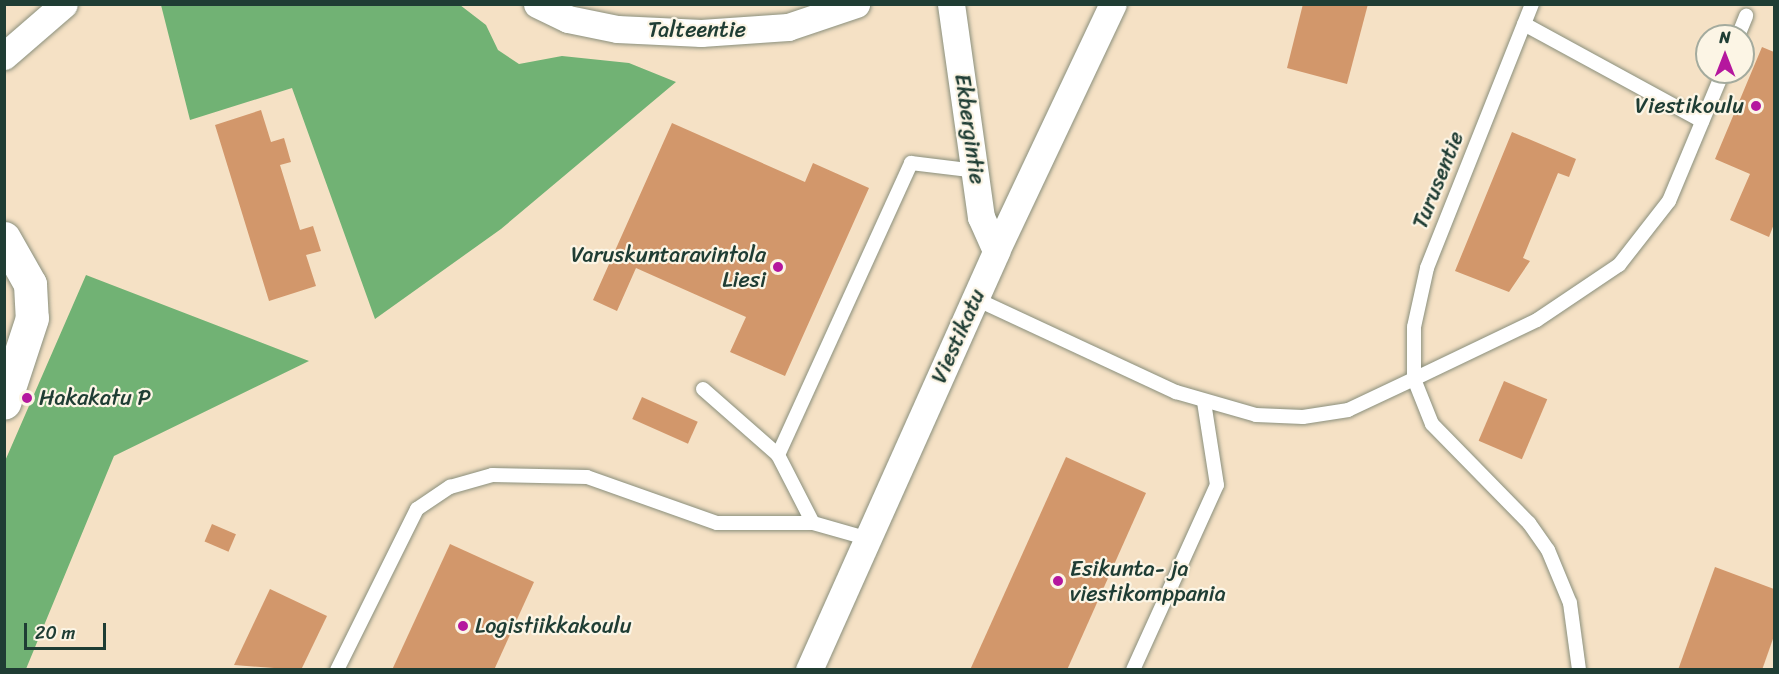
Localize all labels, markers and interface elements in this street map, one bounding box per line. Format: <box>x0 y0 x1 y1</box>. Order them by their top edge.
street label: Talteentie <box>648 17 746 43</box>
text: N <box>1719 23 1731 52</box>
north arrow <box>1695 24 1755 84</box>
street label: Ekbergintie <box>949 72 991 186</box>
place label: Viestikoulu <box>1635 93 1744 119</box>
marker: Viestikoulu <box>1749 99 1763 113</box>
street label: Turusentie <box>1407 128 1469 232</box>
place label: Varuskuntaravintola Liesi <box>571 241 766 292</box>
marker: Varuskuntaravintola Liesi <box>771 260 785 274</box>
street label: Viestikatu <box>926 285 990 387</box>
place label: Hakakatu P <box>39 385 151 411</box>
marker: Hakakatu P <box>20 391 34 405</box>
place label: Esikunta- ja viestikomppania <box>1070 555 1226 606</box>
marker: Esikunta- ja viestikomppania <box>1051 574 1065 588</box>
scale bar <box>27 611 110 649</box>
place label: Logistiikkakoulu <box>475 613 631 639</box>
text: 20 m <box>35 617 75 649</box>
marker: Logistiikkakoulu <box>456 619 470 633</box>

